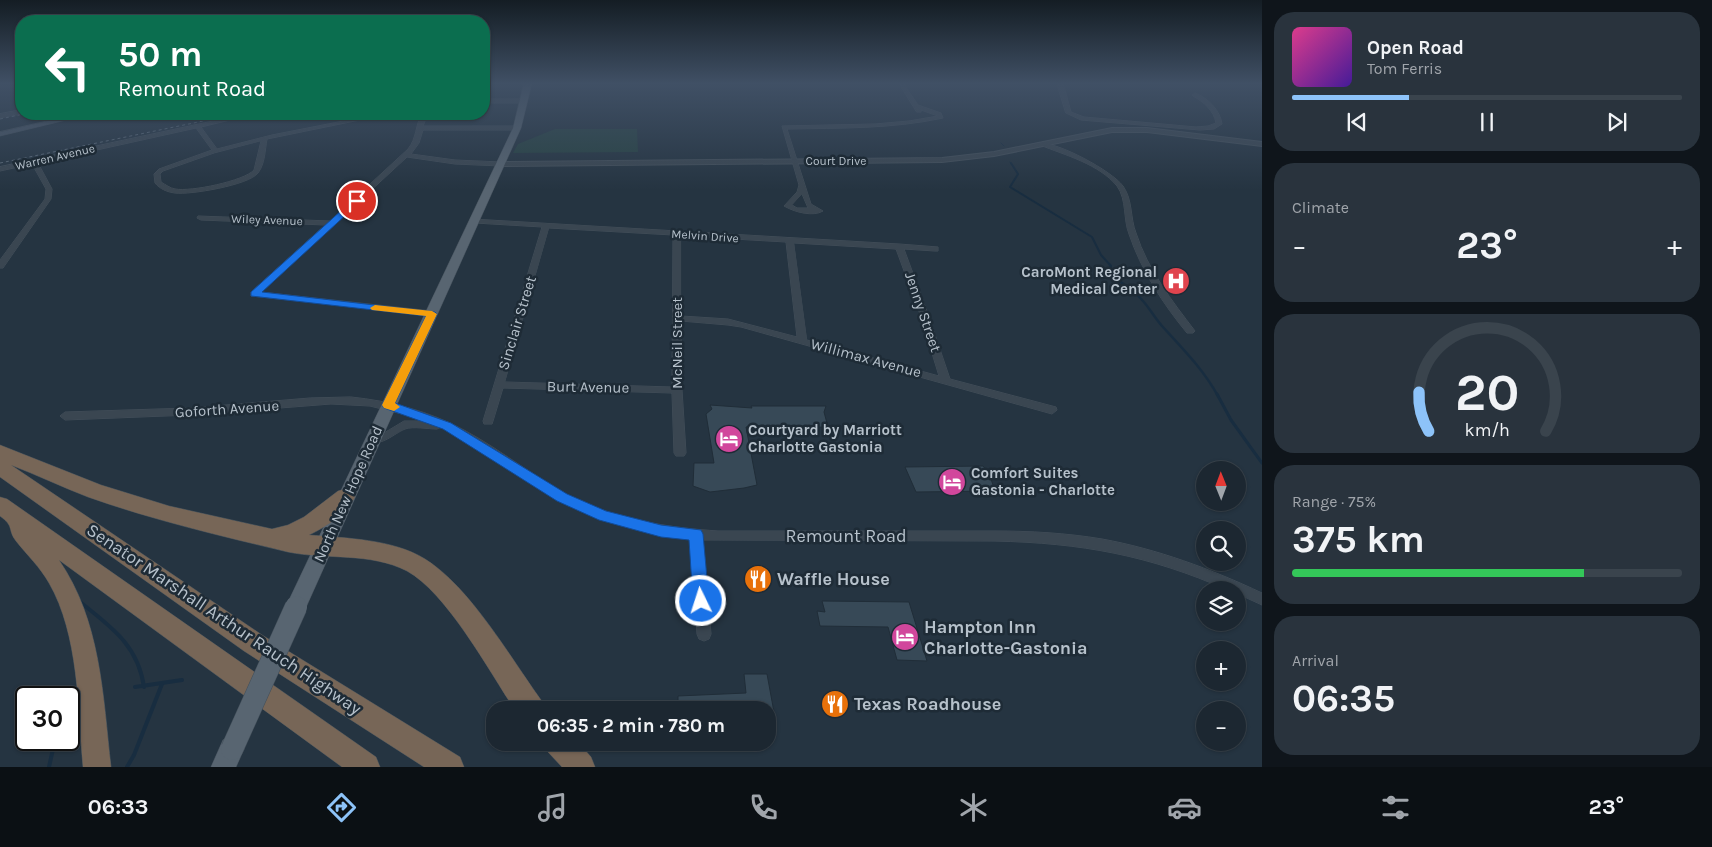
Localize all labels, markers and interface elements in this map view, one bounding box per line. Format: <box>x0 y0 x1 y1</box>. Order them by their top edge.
text: 50 m <box>118 34 203 75</box>
icon: left <box>35 35 100 100</box>
text: Open Road <box>1367 37 1464 59</box>
text: Tom Ferris <box>1367 59 1442 78</box>
text: Remount Road <box>118 76 266 102</box>
icon: previous <box>1343 108 1371 136</box>
icon: pause <box>1473 108 1501 136</box>
icon: next <box>1603 108 1631 136</box>
street label: Warren Avenue <box>14 141 96 173</box>
street label: Court Drive <box>806 154 866 168</box>
pin <box>336 180 378 222</box>
icon: arrive <box>343 187 371 215</box>
text: Climate <box>1292 198 1349 217</box>
street label: Wiley Avenue <box>231 212 303 228</box>
text: 23° <box>1456 223 1518 268</box>
street label: Melvin Drive <box>671 227 739 245</box>
text: − <box>1292 229 1307 262</box>
text: + <box>1667 229 1682 262</box>
place label: CaroMont Regional Medical Center <box>1021 263 1157 298</box>
hospital icon: CaroMont Regional Medical Center <box>1161 266 1191 296</box>
street label: Jenny Street <box>901 270 945 355</box>
street label: Sinclair Street <box>494 273 540 372</box>
street label: McNeil Street <box>668 297 686 389</box>
street label: Willimax Avenue <box>809 335 923 381</box>
text: 20 <box>1455 362 1519 423</box>
street label: Burt Avenue <box>547 377 629 397</box>
street label: Goforth Avenue <box>174 396 280 422</box>
text: km/h <box>1464 420 1510 441</box>
place label: Courtyard by Marriott Charlotte Gastonia <box>748 421 902 456</box>
street label: North New Hope Road <box>310 423 386 565</box>
hotel icon: Courtyard by Marriott Charlotte Gastonia <box>714 424 744 454</box>
north arrow <box>1196 461 1246 511</box>
map controls <box>1196 461 1246 751</box>
place label: Comfort Suites Gastonia - Charlotte <box>971 464 1115 499</box>
hotel icon: Comfort Suites Gastonia - Charlotte <box>937 467 967 497</box>
text: Range · 75% <box>1292 492 1376 511</box>
text: 375 km <box>1292 517 1425 562</box>
street label: Senator Marshall Arthur Rauch Highway <box>82 519 366 720</box>
button: search <box>1196 521 1246 571</box>
street label: Remount Road <box>785 525 907 547</box>
restaurant icon: Waffle House <box>743 564 773 594</box>
place label: Waffle House <box>777 568 890 590</box>
position arrow <box>674 574 726 626</box>
button: layers <box>1196 581 1246 631</box>
place label: Hampton Inn Charlotte-Gastonia <box>924 616 1088 659</box>
hotel icon: Hampton Inn Charlotte-Gastonia <box>890 622 920 652</box>
button: + <box>1196 641 1246 691</box>
text: Arrival <box>1292 651 1339 670</box>
text: 06:35 <box>1292 676 1395 721</box>
speed limit sign: 30 <box>15 686 80 751</box>
restaurant icon: Texas Roadhouse <box>820 689 850 719</box>
place label: Texas Roadhouse <box>854 693 1001 715</box>
button: − <box>1196 701 1246 751</box>
text: 06:35 · 2 min · 780 m <box>537 715 725 737</box>
icon: directions <box>324 790 359 825</box>
icon: music <box>535 790 570 825</box>
icon: phone <box>746 790 781 825</box>
icon: climate <box>956 790 991 825</box>
icon: car <box>1167 790 1202 825</box>
icon: filters <box>1378 790 1413 825</box>
text: 06:33 <box>88 794 148 820</box>
text: 23° <box>1589 794 1624 820</box>

